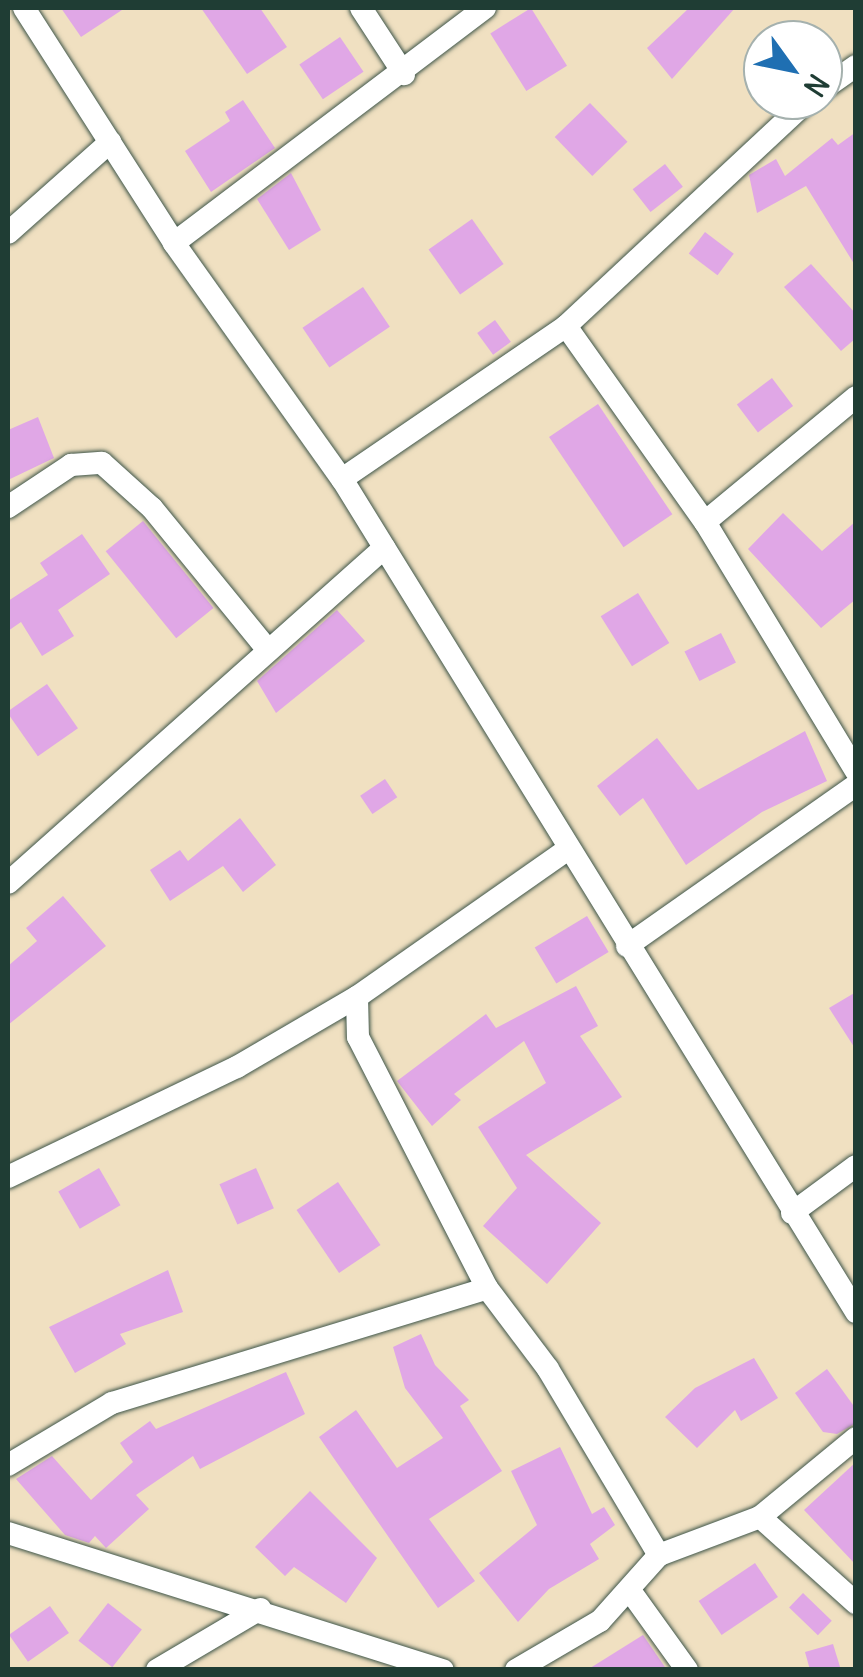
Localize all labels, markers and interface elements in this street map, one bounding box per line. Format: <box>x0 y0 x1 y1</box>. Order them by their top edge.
north arrow <box>743 20 843 120</box>
text: N <box>796 67 837 103</box>

